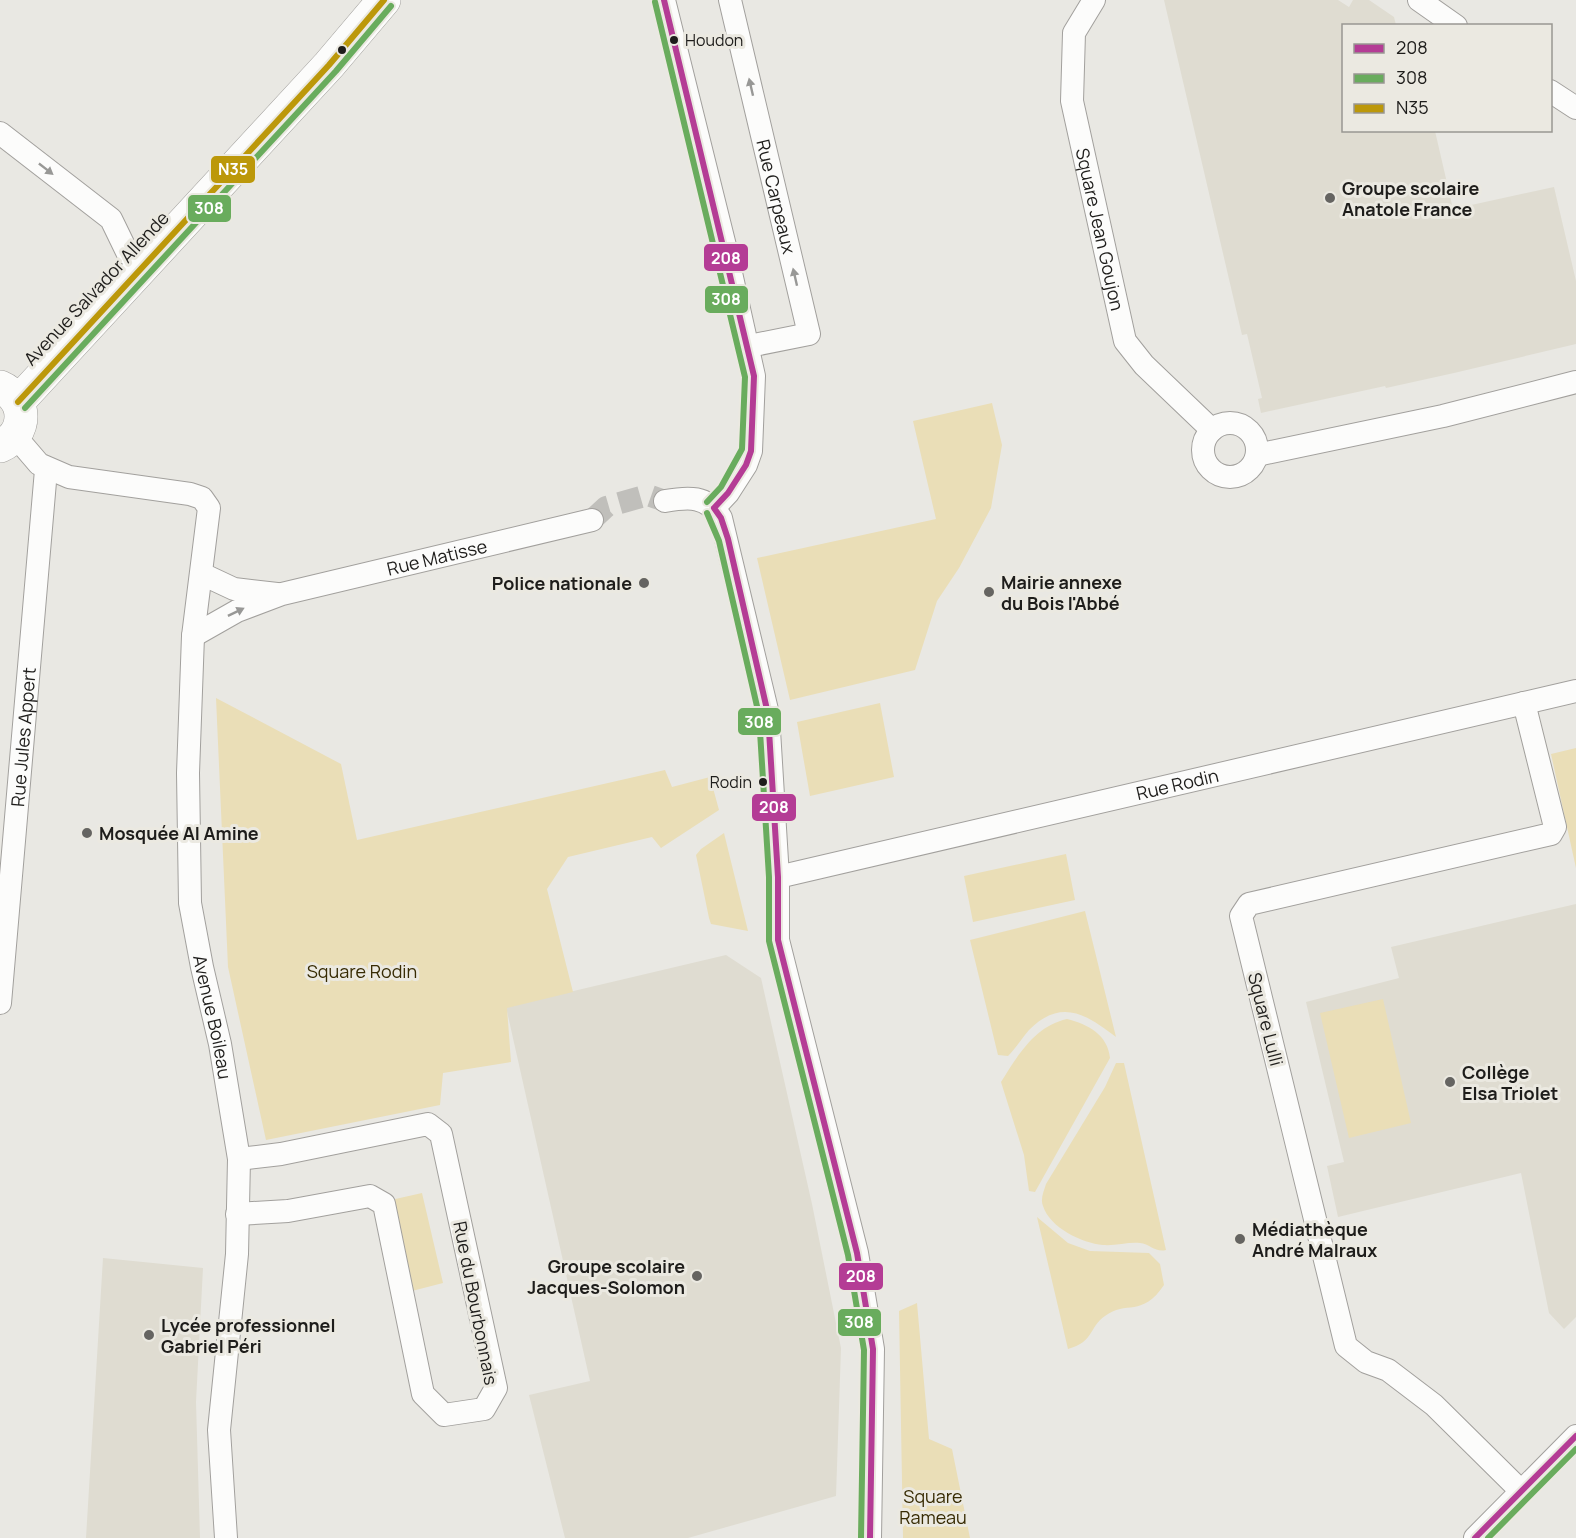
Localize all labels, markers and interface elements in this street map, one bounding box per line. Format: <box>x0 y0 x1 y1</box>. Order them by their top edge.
legend <box>1342 24 1552 132</box>
place label: Houdon <box>685 29 743 51</box>
marker: Houdon <box>668 34 680 46</box>
text: 208 <box>1396 35 1428 59</box>
unlabelled marker <box>336 44 348 56</box>
text: 308 <box>1396 65 1427 89</box>
one-way arrow <box>745 78 755 97</box>
text: N35 <box>1396 95 1429 119</box>
street label: Rue Carpeaux <box>751 137 802 257</box>
street label: Square Jean Goujon <box>1071 146 1130 313</box>
line badge: N35 <box>210 155 256 184</box>
text: N35 <box>218 158 248 180</box>
one-way arrow <box>38 162 54 175</box>
place label: Groupe scolaire Anatole France <box>1342 176 1480 221</box>
marker: Groupe scolaire Anatole France <box>1323 191 1337 205</box>
line badge: 308 <box>187 194 232 223</box>
text: 308 <box>194 197 224 219</box>
street label: Avenue Salvador Allende <box>18 206 174 370</box>
line badge: 208 <box>703 243 749 272</box>
text: 208 <box>711 247 741 269</box>
one-way arrow <box>790 268 800 286</box>
line badge: 308 <box>704 285 749 314</box>
text: 308 <box>711 288 741 310</box>
street label: Rue Matisse <box>384 533 489 581</box>
place label: Mairie annexe du Bois l'Abbé <box>1001 570 1122 615</box>
place label: Police nationale <box>492 571 632 595</box>
marker: Police nationale <box>637 576 651 590</box>
marker: Mairie annexe du Bois l'Abbé <box>982 585 996 599</box>
one-way arrow <box>227 608 245 618</box>
street label: Rue Jules Appert <box>5 666 41 808</box>
line badge: 308 <box>737 707 782 736</box>
text: 308 <box>744 711 774 733</box>
street label: Rue Rodin <box>1134 763 1221 805</box>
place label: Rodin <box>710 771 752 793</box>
marker: Rodin <box>757 776 769 788</box>
line badge: 208 <box>751 793 797 822</box>
text: 208 <box>759 796 789 818</box>
place label: Mosquée Al Amine <box>99 821 259 845</box>
marker: Mosquée Al Amine <box>80 826 94 840</box>
street label: Avenue Boileau <box>188 953 238 1081</box>
park label: Square Rodin <box>307 959 417 983</box>
street label: Square Lulli <box>1243 970 1289 1068</box>
place label: Collège Elsa Triolet <box>1462 1060 1558 1105</box>
marker: Collège Elsa Triolet <box>1443 1075 1457 1089</box>
place label: Médiathèque André Malraux <box>1252 1217 1377 1262</box>
street label: Rue du Bourbonnais <box>448 1219 504 1387</box>
marker: Médiathèque André Malraux <box>1233 1232 1247 1246</box>
place label: Groupe scolaire Jacques-Solomon <box>527 1254 685 1299</box>
line badge: 208 <box>838 1262 884 1291</box>
text: 208 <box>846 1265 876 1287</box>
marker: Groupe scolaire Jacques-Solomon <box>690 1269 704 1283</box>
line badge: 308 <box>837 1308 882 1337</box>
text: 308 <box>844 1311 874 1333</box>
place label: Lycée professionnel Gabriel Péri <box>161 1313 335 1358</box>
marker: Lycée professionnel Gabriel Péri <box>142 1328 156 1342</box>
park label: Square Rameau <box>899 1484 967 1529</box>

